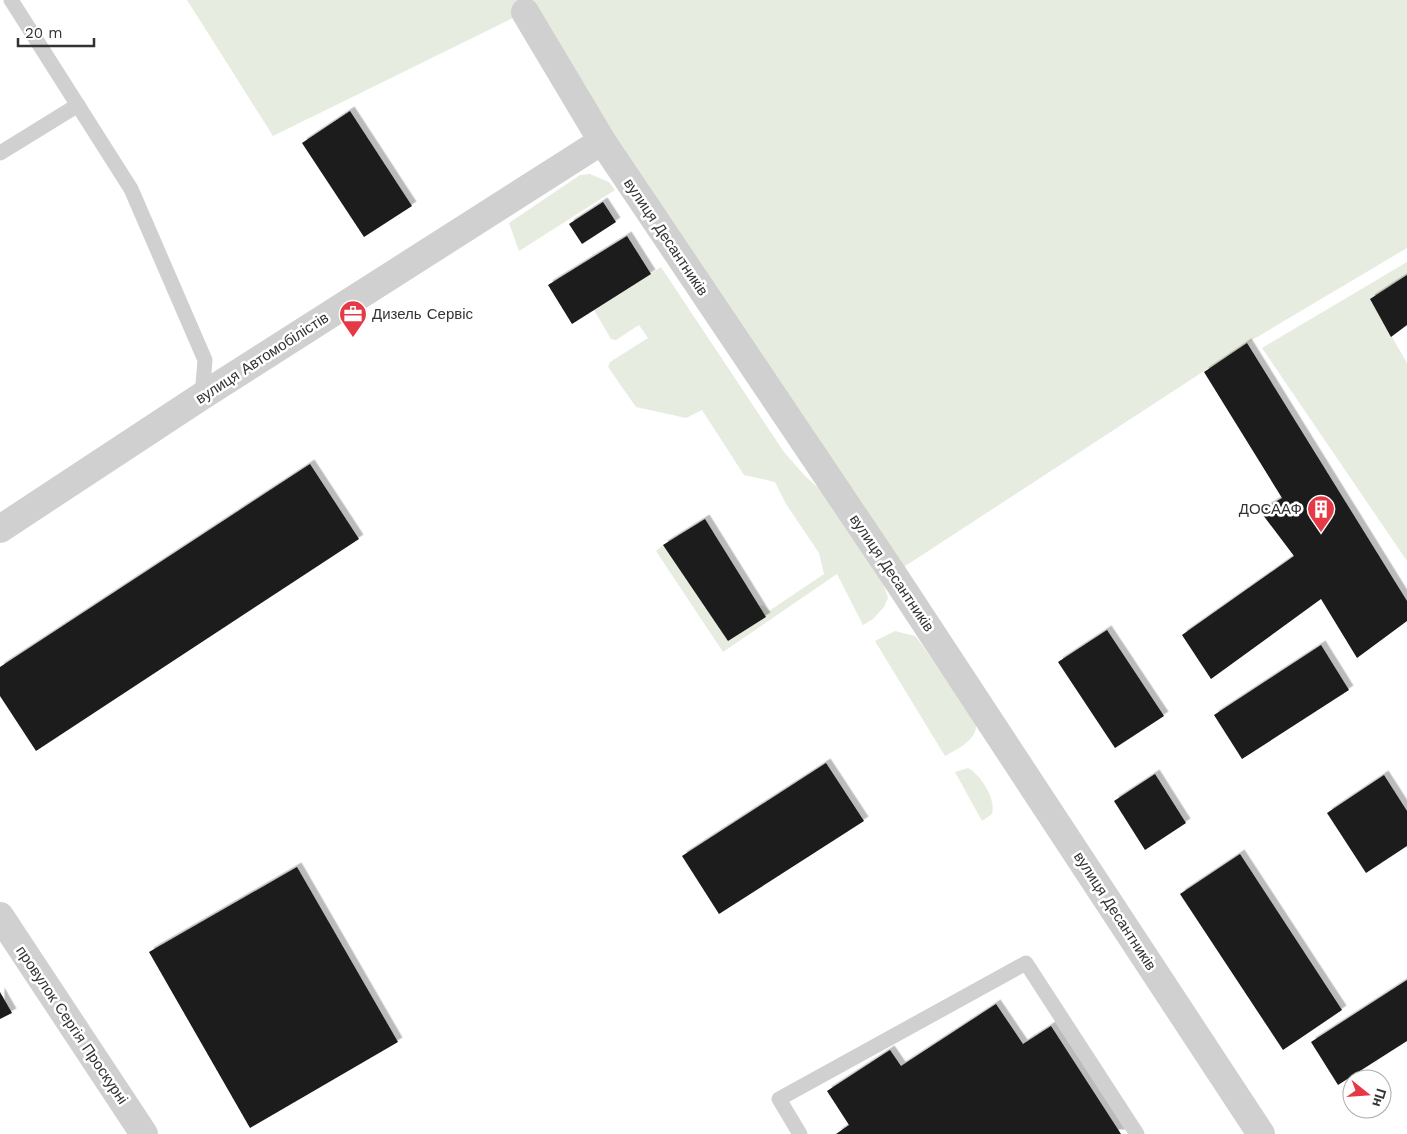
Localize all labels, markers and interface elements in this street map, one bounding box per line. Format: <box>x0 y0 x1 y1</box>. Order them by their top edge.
scale bar <box>18 15 94 47</box>
text: 20 m <box>25 24 63 42</box>
street label: вулиця Десантників <box>620 175 712 299</box>
office icon: Дизель Сервіс <box>338 299 368 338</box>
place label: Дизель Сервіс <box>372 305 474 323</box>
street label: вулиця Автомобілістів <box>192 308 332 408</box>
building icon: ДОСААФ <box>1306 494 1336 533</box>
place label: ДОСААФ <box>1239 500 1302 518</box>
street label: вулиця Десантників <box>846 511 938 635</box>
street label: вулиця Десантників <box>1070 848 1160 974</box>
street label: провулок Сергія Проскурні <box>12 942 132 1108</box>
north arrow <box>1342 1069 1392 1119</box>
text: Пн <box>1369 1087 1390 1109</box>

